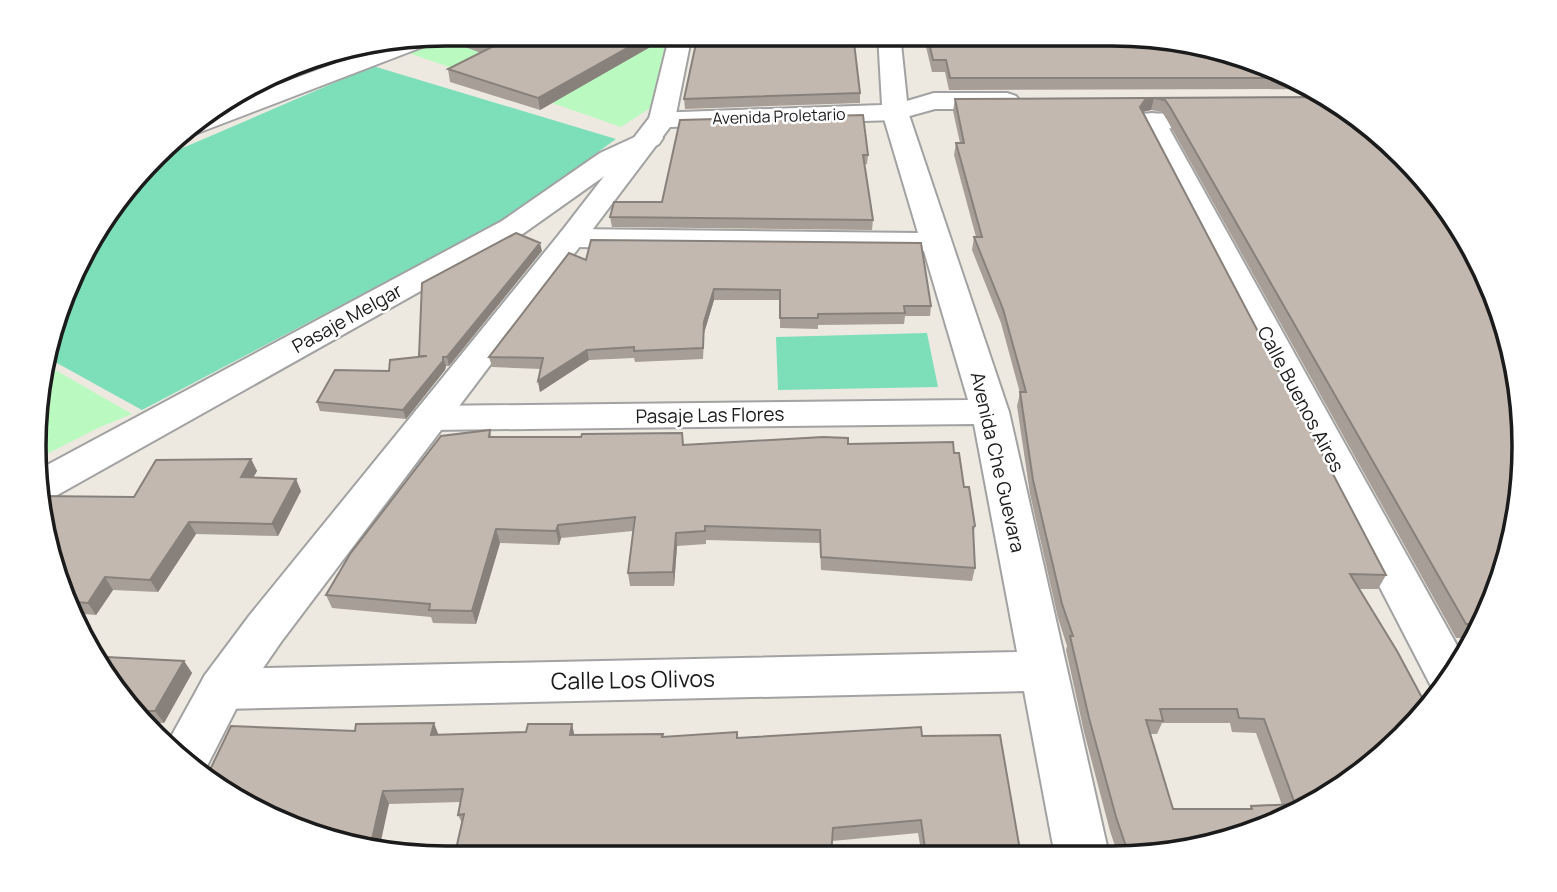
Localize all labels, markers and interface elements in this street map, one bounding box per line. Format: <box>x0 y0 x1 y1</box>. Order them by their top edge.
street label: Avenida Proletario <box>712 103 846 129</box>
street label: Pasaje Melgar <box>287 277 407 359</box>
street label: Calle Buenos Aires <box>1251 321 1351 477</box>
street label: Avenida Che Guevara <box>965 369 1031 555</box>
street label: Pasaje Las Flores <box>635 401 785 429</box>
street label: Calle Los Olivos <box>551 662 715 696</box>

